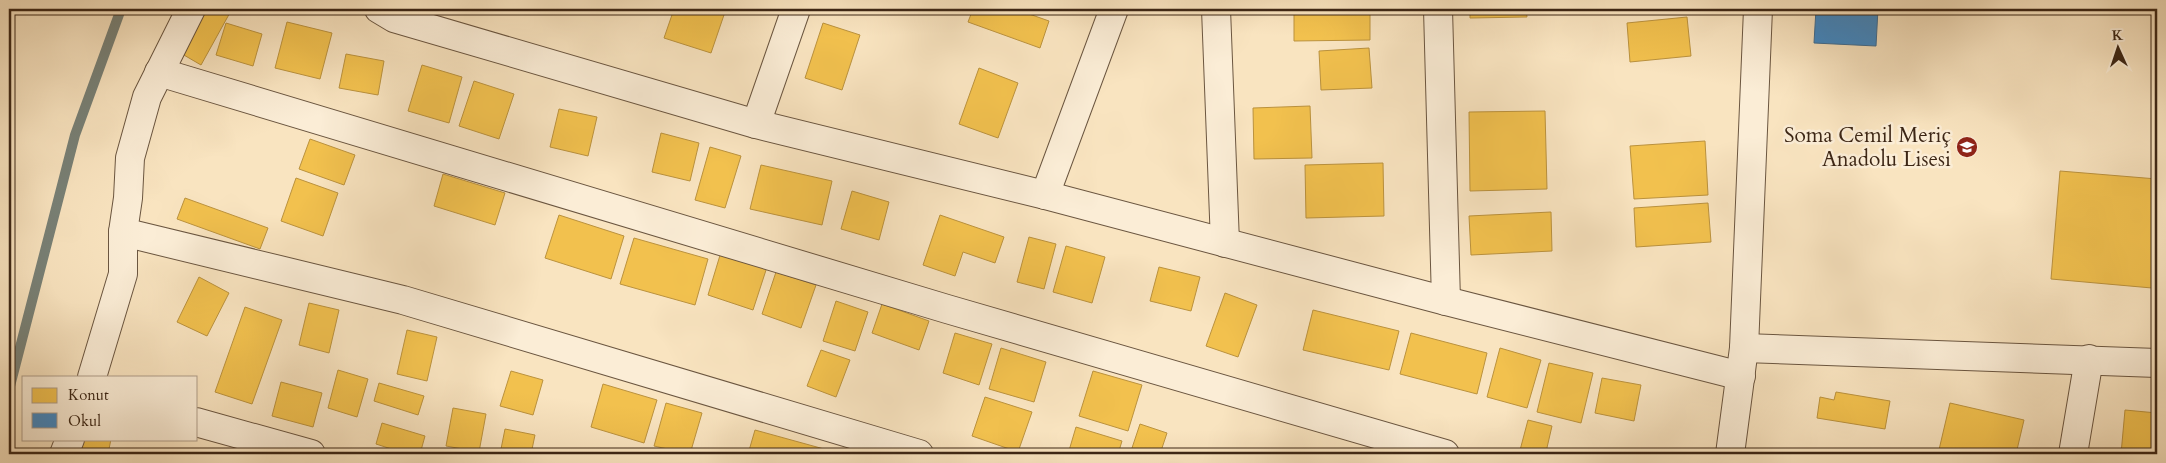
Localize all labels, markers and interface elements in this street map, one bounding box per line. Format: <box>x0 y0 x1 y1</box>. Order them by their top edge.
north arrow <box>2094 22 2144 72</box>
text: K <box>2111 26 2124 45</box>
place label: Soma Cemil Meriç Anadolu Lisesi <box>1784 121 1951 174</box>
school or university icon: Soma Cemil Meriç Anadolu Lisesi <box>1955 135 1979 159</box>
legend <box>22 376 198 440</box>
text: Konut <box>68 385 109 405</box>
text: Okul <box>68 411 101 431</box>

